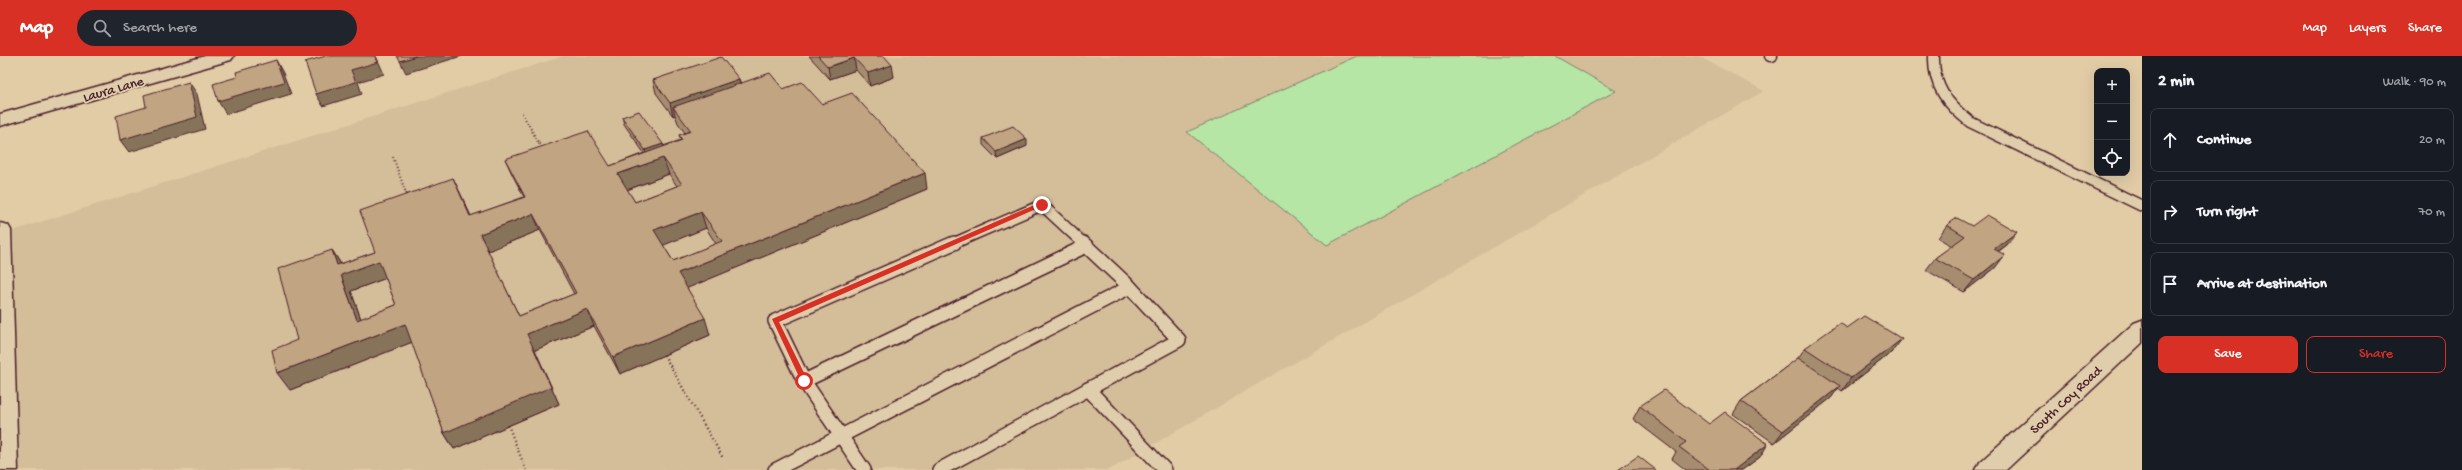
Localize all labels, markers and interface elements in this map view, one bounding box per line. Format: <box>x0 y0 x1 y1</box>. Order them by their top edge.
search box <box>77 10 357 46</box>
text: Map <box>20 17 53 40</box>
icon: search <box>91 17 113 39</box>
text: Search here <box>123 19 197 37</box>
text: Map <box>2303 20 2327 37</box>
text: Layers <box>2349 20 2386 37</box>
text: Share <box>2408 20 2442 37</box>
map controls <box>2094 68 2130 176</box>
button: + <box>2094 68 2130 104</box>
text: 2 min <box>2158 72 2194 92</box>
street label: Laura Lane <box>81 73 147 107</box>
text: Walk · 90 m <box>2383 75 2446 90</box>
button: − <box>2094 104 2130 140</box>
icon: ahead <box>2159 129 2181 151</box>
text: Continue <box>2197 131 2251 149</box>
text: 20 m <box>2419 133 2445 148</box>
button: locate <box>2094 140 2130 176</box>
route end <box>1033 196 1051 214</box>
icon: right <box>2159 201 2181 223</box>
text: Turn right <box>2197 203 2257 221</box>
text: 70 m <box>2419 205 2445 220</box>
icon: arrive <box>2159 273 2181 295</box>
text: Arrive at destination <box>2197 275 2327 293</box>
button: Save <box>2158 336 2298 373</box>
button: Share <box>2306 336 2446 373</box>
street label: South Coy Road <box>2027 362 2108 439</box>
route start <box>795 372 813 390</box>

